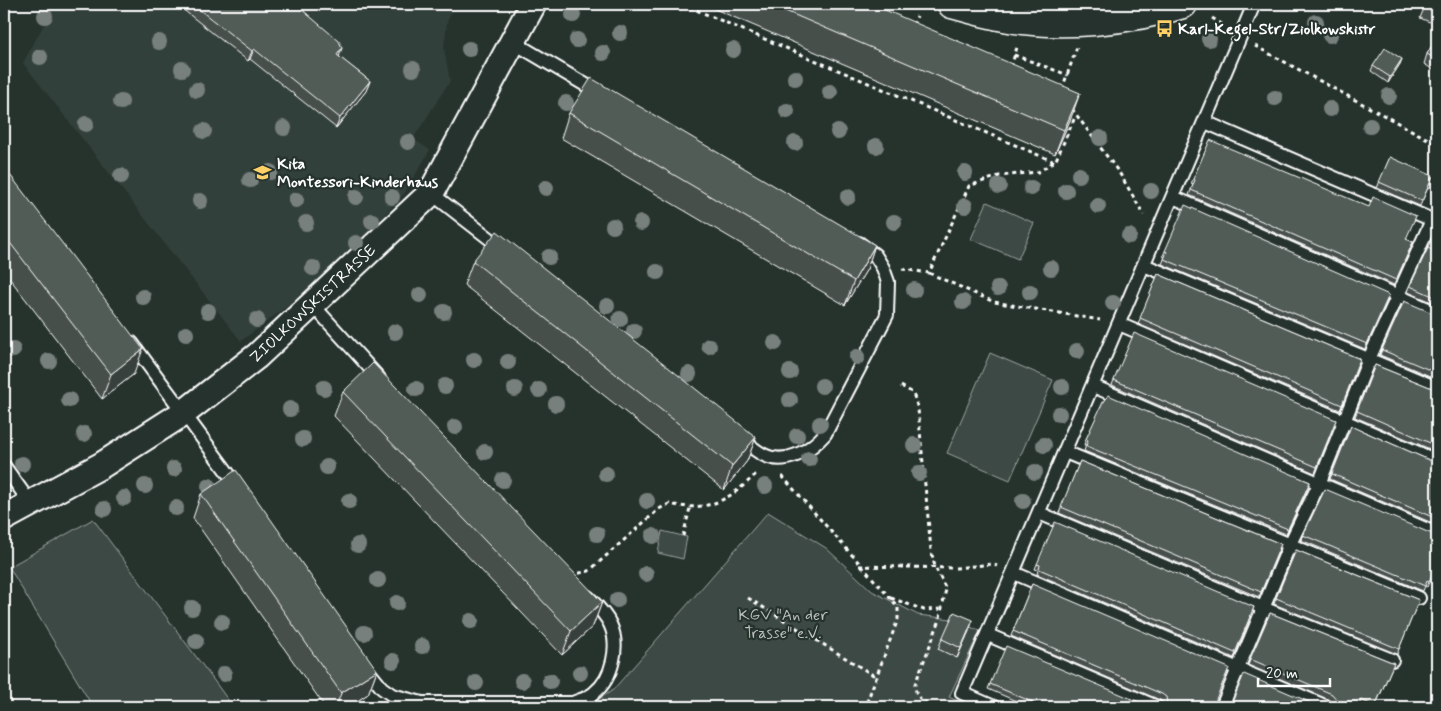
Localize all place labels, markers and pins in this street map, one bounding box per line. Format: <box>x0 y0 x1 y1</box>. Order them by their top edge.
bus stop icon: Karl-Kegel-Str/Ziolkowskistr <box>1154 18 1174 38</box>
place label: Karl-Kegel-Str/Ziolkowskistr <box>1178 19 1376 42</box>
place label: Kita Montessori-Kinderhaus <box>277 154 439 193</box>
school or university icon: Kita Montessori-Kinderhaus <box>253 162 273 182</box>

